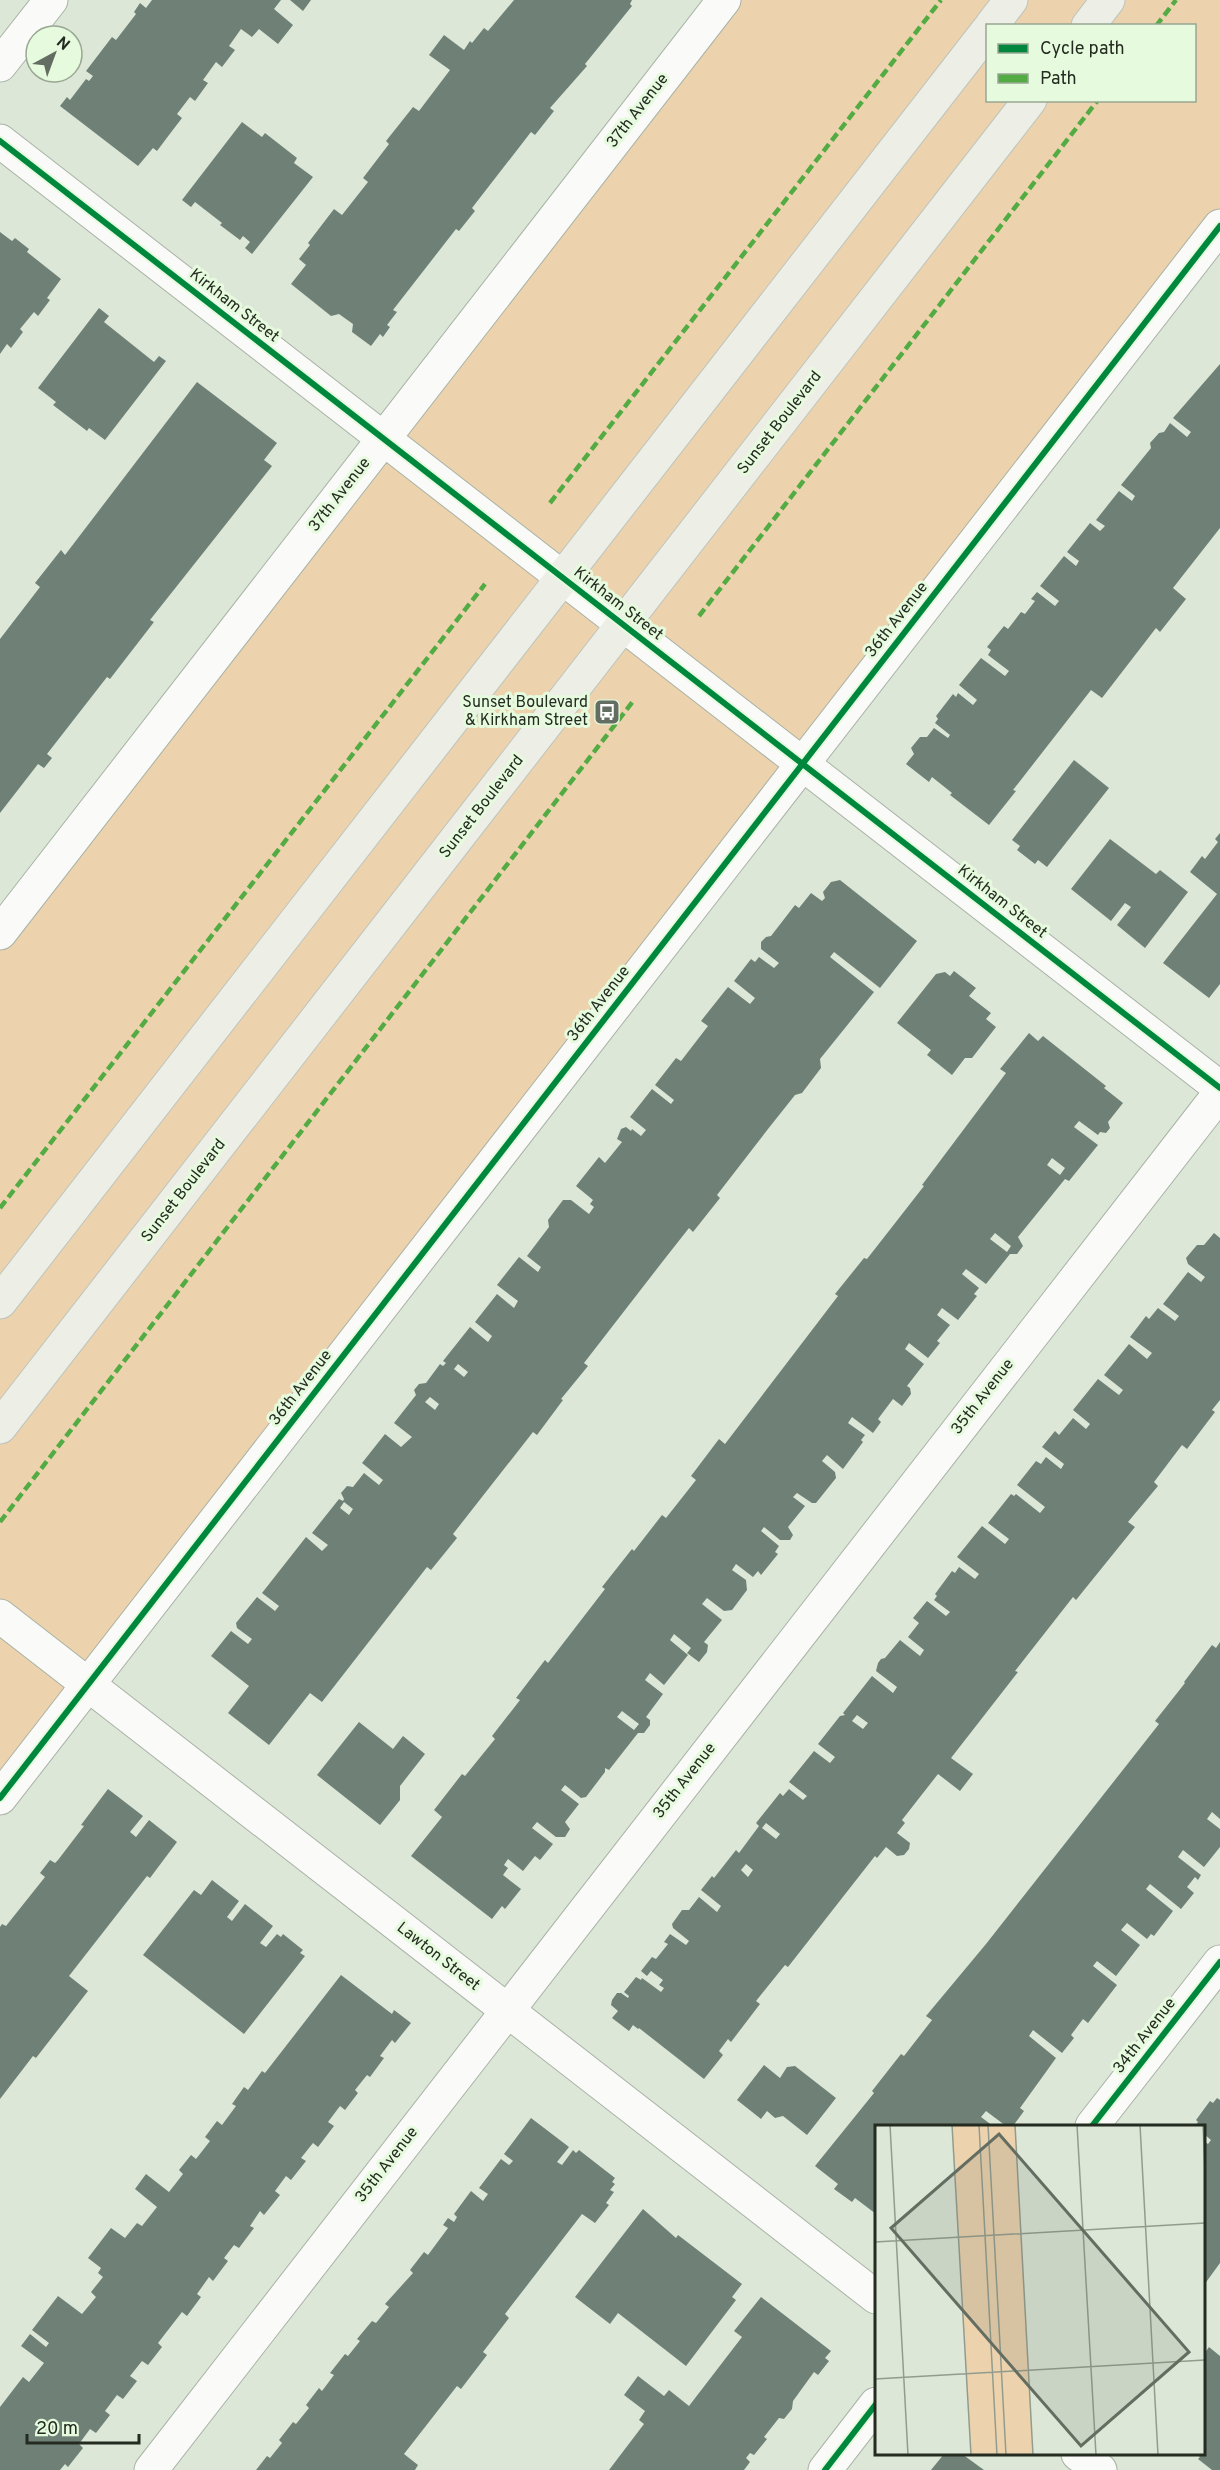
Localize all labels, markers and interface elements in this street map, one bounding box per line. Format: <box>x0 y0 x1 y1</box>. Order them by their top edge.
north arrow <box>24 24 84 84</box>
legend <box>986 24 1196 102</box>
text: N <box>52 33 73 56</box>
text: Cycle path <box>1040 38 1125 61</box>
text: Path <box>1040 68 1077 91</box>
street label: 37th Avenue <box>603 70 673 152</box>
street label: Kirkham Street <box>185 265 283 347</box>
street label: Sunset Boulevard <box>733 367 827 479</box>
street label: 37th Avenue <box>305 454 375 536</box>
street label: Kirkham Street <box>569 563 667 645</box>
street label: 36th Avenue <box>861 578 933 662</box>
place label: Sunset Boulevard & Kirkham Street <box>462 693 588 731</box>
bus stop icon: Sunset Boulevard & Kirkham Street <box>592 697 622 727</box>
street label: Sunset Boulevard <box>435 751 529 863</box>
street label: Kirkham Street <box>953 861 1051 943</box>
street label: 36th Avenue <box>563 962 635 1046</box>
street label: Sunset Boulevard <box>137 1135 231 1247</box>
street label: 36th Avenue <box>265 1346 337 1430</box>
street label: 35th Avenue <box>947 1355 1019 1439</box>
street label: 35th Avenue <box>649 1739 721 1823</box>
street label: Lawton Street <box>392 1918 484 1996</box>
street label: 34th Avenue <box>1109 1994 1181 2078</box>
street label: 35th Avenue <box>351 2123 423 2207</box>
inset map <box>875 2125 1205 2455</box>
scale bar <box>27 2407 140 2445</box>
text: 20 m <box>36 2418 78 2441</box>

